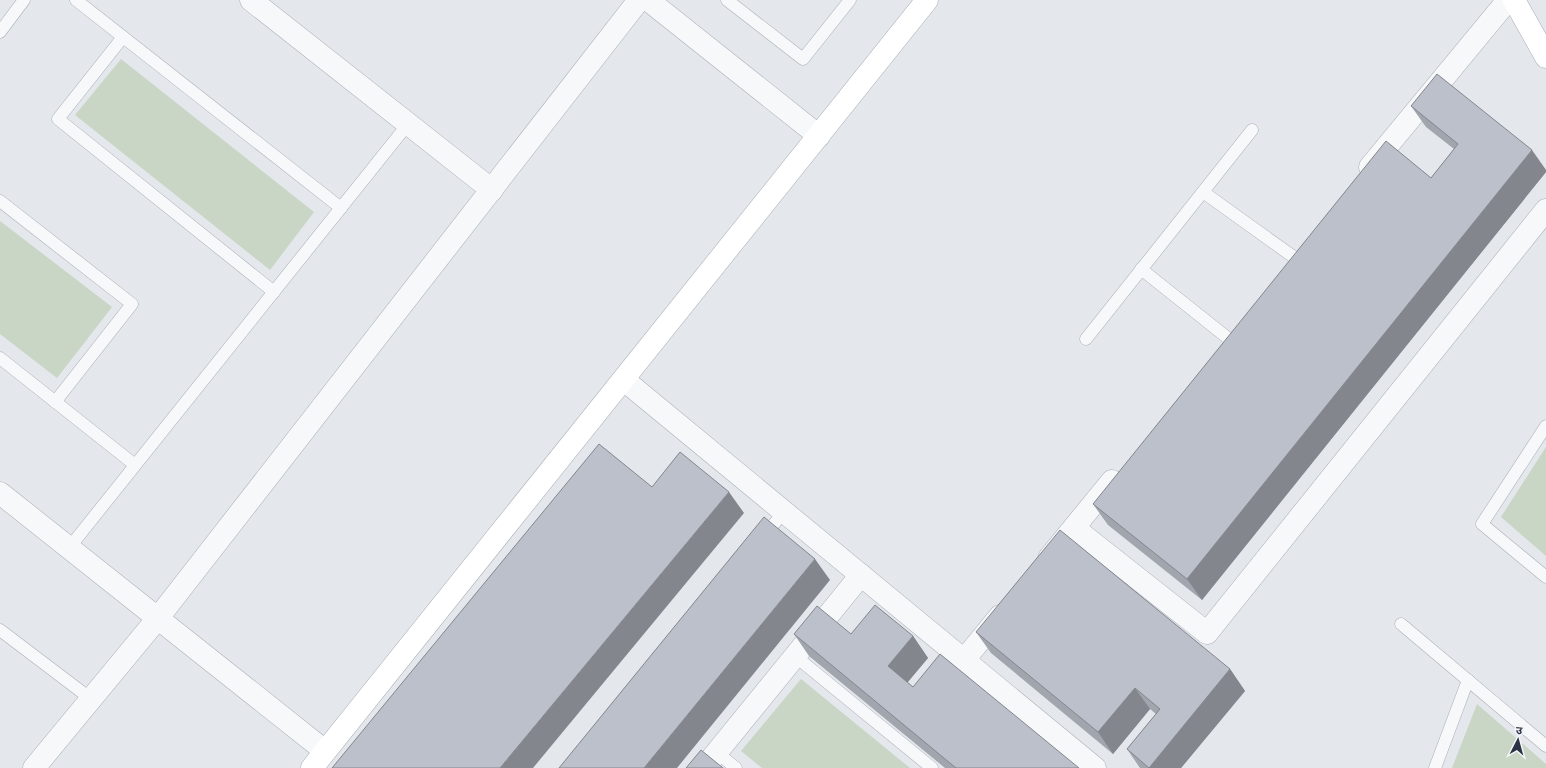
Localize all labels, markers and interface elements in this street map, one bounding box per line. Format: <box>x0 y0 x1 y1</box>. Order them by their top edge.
north arrow <box>1498 720 1538 760</box>
text: उ <box>1515 724 1523 737</box>

